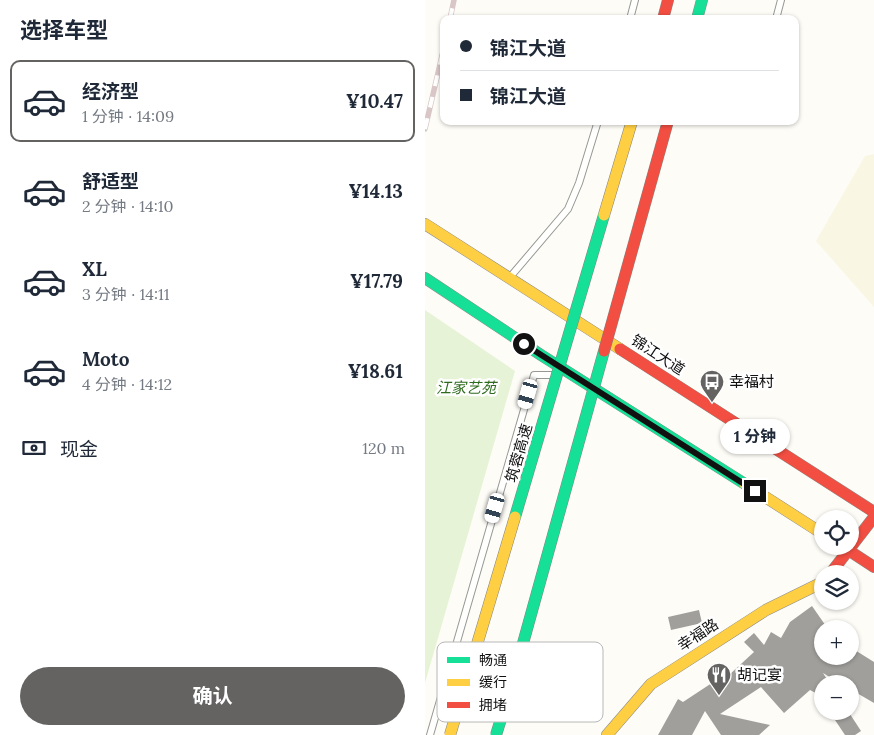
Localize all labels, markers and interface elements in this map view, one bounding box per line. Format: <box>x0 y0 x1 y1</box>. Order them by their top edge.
text: 选择车型 <box>20 16 108 44</box>
text: 锦江大道 <box>490 36 566 60</box>
icon: car <box>22 79 67 124</box>
text: 经济型 <box>82 79 139 103</box>
text: 锦江大道 <box>490 84 566 108</box>
text: ¥10.47 <box>346 89 403 113</box>
text: 1 分钟 · 14:09 <box>82 106 174 126</box>
icon: car <box>22 169 67 214</box>
text: 舒适型 <box>82 169 139 193</box>
text: ¥14.13 <box>348 179 403 203</box>
text: 2 分钟 · 14:10 <box>82 196 173 216</box>
text: XL <box>82 257 107 281</box>
icon: car <box>22 259 67 304</box>
text: ¥17.79 <box>350 269 403 293</box>
text: 3 分钟 · 14:11 <box>82 284 170 304</box>
street label: 锦江大道 <box>628 330 689 379</box>
route start <box>513 333 535 355</box>
text: Moto <box>82 347 129 371</box>
icon: car <box>22 349 67 394</box>
text: ¥18.61 <box>348 359 403 383</box>
bus stop icon: 幸福村 <box>699 369 725 403</box>
place label: 幸福村 <box>729 372 774 391</box>
text: 4 分钟 · 14:12 <box>82 374 172 394</box>
park label: 江家艺苑 <box>436 378 498 397</box>
car <box>516 378 539 410</box>
callout: 1 分钟 <box>720 418 790 454</box>
street label: 筑蓉高速 <box>501 421 536 484</box>
text: 1 分钟 <box>734 426 776 446</box>
icon: cash <box>20 434 48 462</box>
text: 现金 <box>60 437 98 461</box>
text: 120 m <box>362 438 405 458</box>
route end <box>744 480 766 502</box>
car <box>483 492 506 524</box>
map controls <box>814 510 859 720</box>
button: locate <box>814 510 859 555</box>
button: layers <box>814 565 859 610</box>
street label: 幸福路 <box>674 614 722 655</box>
button: + <box>814 620 859 665</box>
legend <box>437 642 603 722</box>
text: 畅通 <box>479 651 507 669</box>
restaurant icon: 胡记宴 <box>706 662 732 696</box>
place label: 胡记宴 <box>737 665 782 684</box>
button: 确认 <box>20 667 405 725</box>
text: 缓行 <box>479 673 507 691</box>
button: − <box>814 675 859 720</box>
text: 拥堵 <box>479 696 507 714</box>

